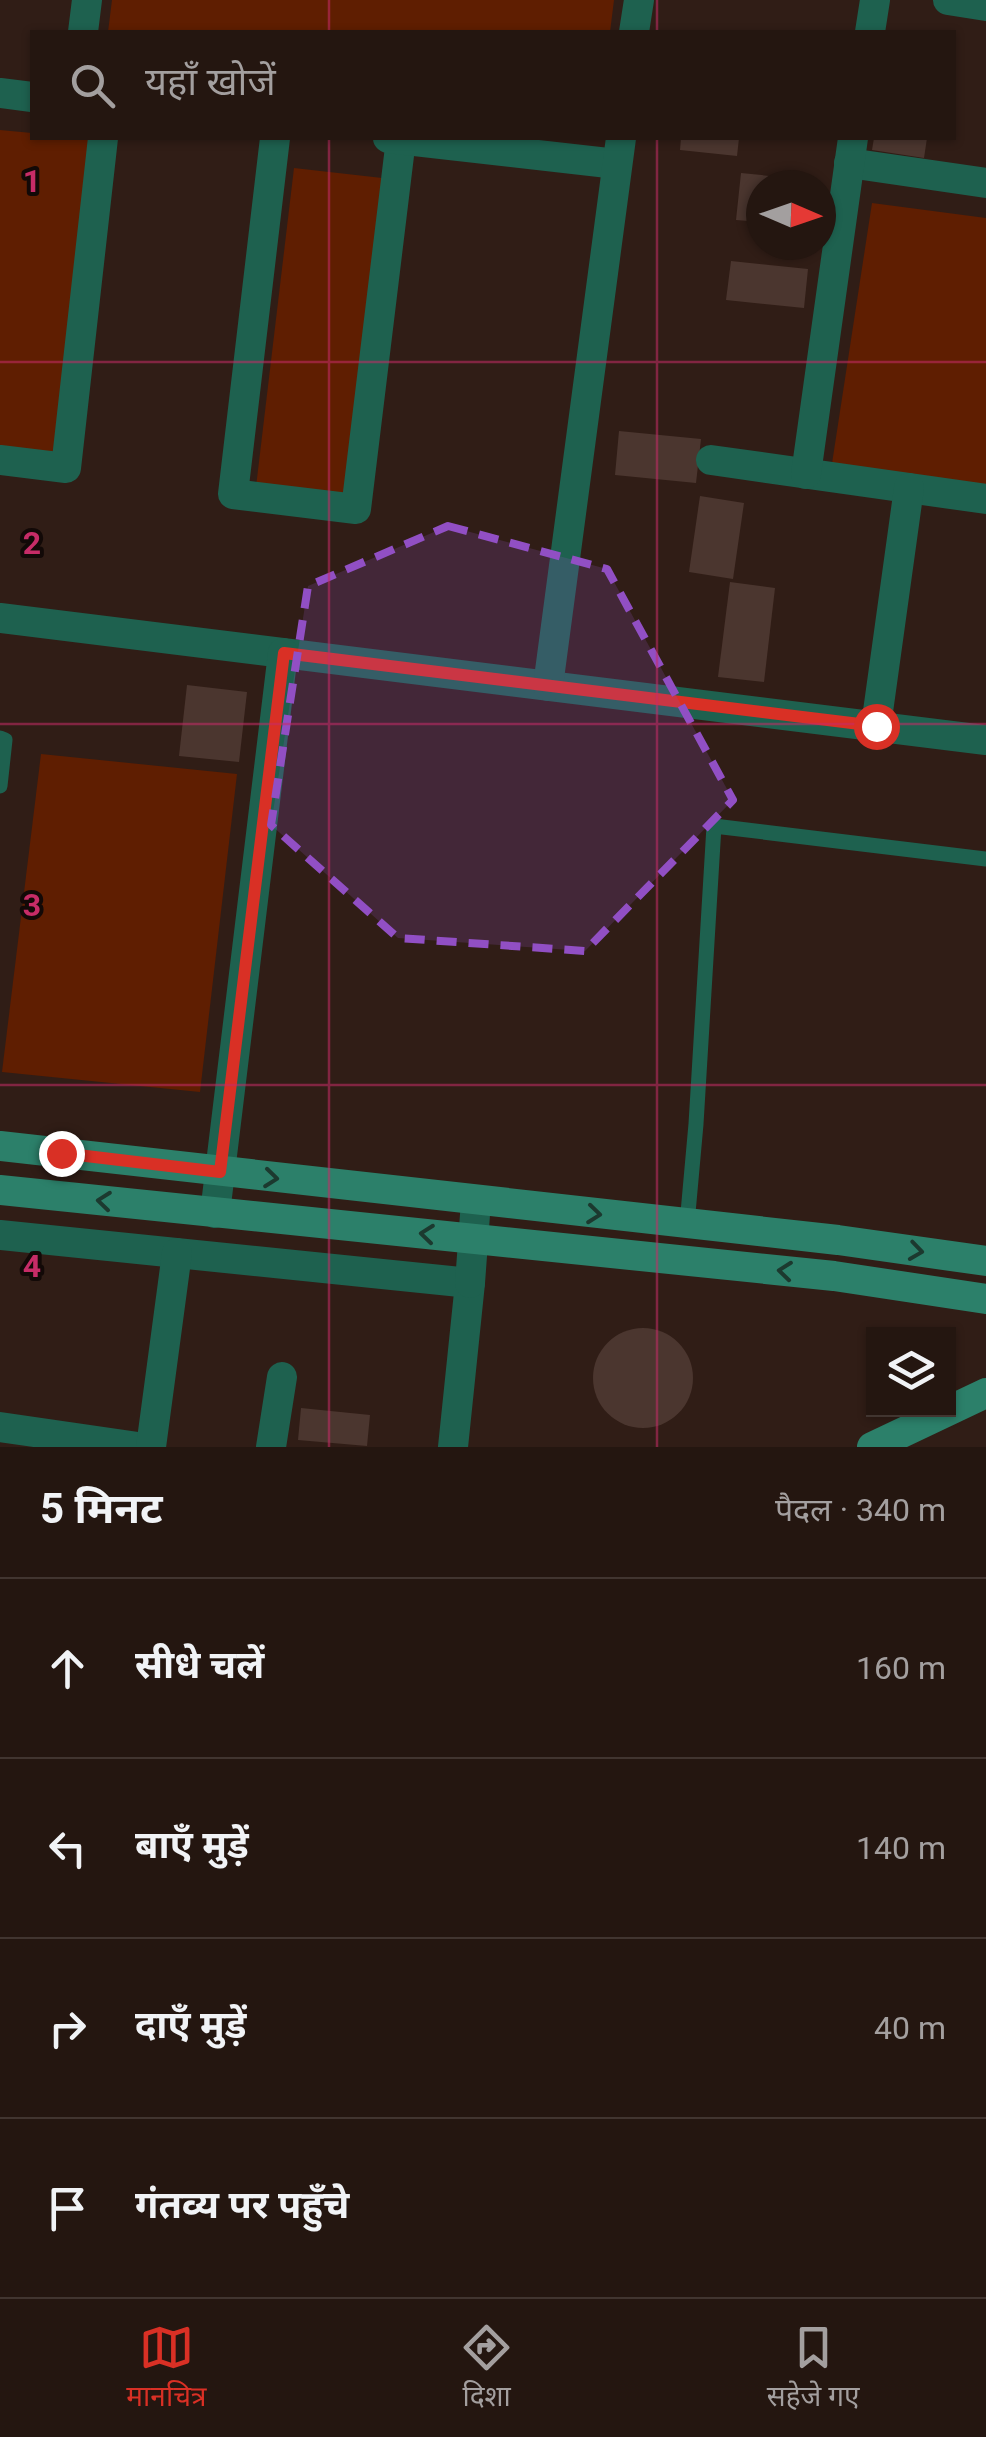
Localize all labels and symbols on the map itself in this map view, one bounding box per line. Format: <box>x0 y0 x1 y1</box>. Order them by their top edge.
text: 1 <box>23 162 41 200</box>
north arrow <box>746 170 836 260</box>
text: 2 <box>23 524 41 562</box>
route start <box>854 704 900 750</box>
text: 3 <box>23 886 41 924</box>
route end <box>39 1131 85 1177</box>
one-way arrow <box>263 1167 279 1188</box>
one-way arrow <box>96 1191 112 1212</box>
one-way arrow <box>586 1202 602 1224</box>
one-way arrow <box>419 1224 435 1246</box>
one-way arrow <box>908 1240 925 1261</box>
text: 4 <box>23 1247 41 1285</box>
one-way arrow <box>777 1261 793 1282</box>

